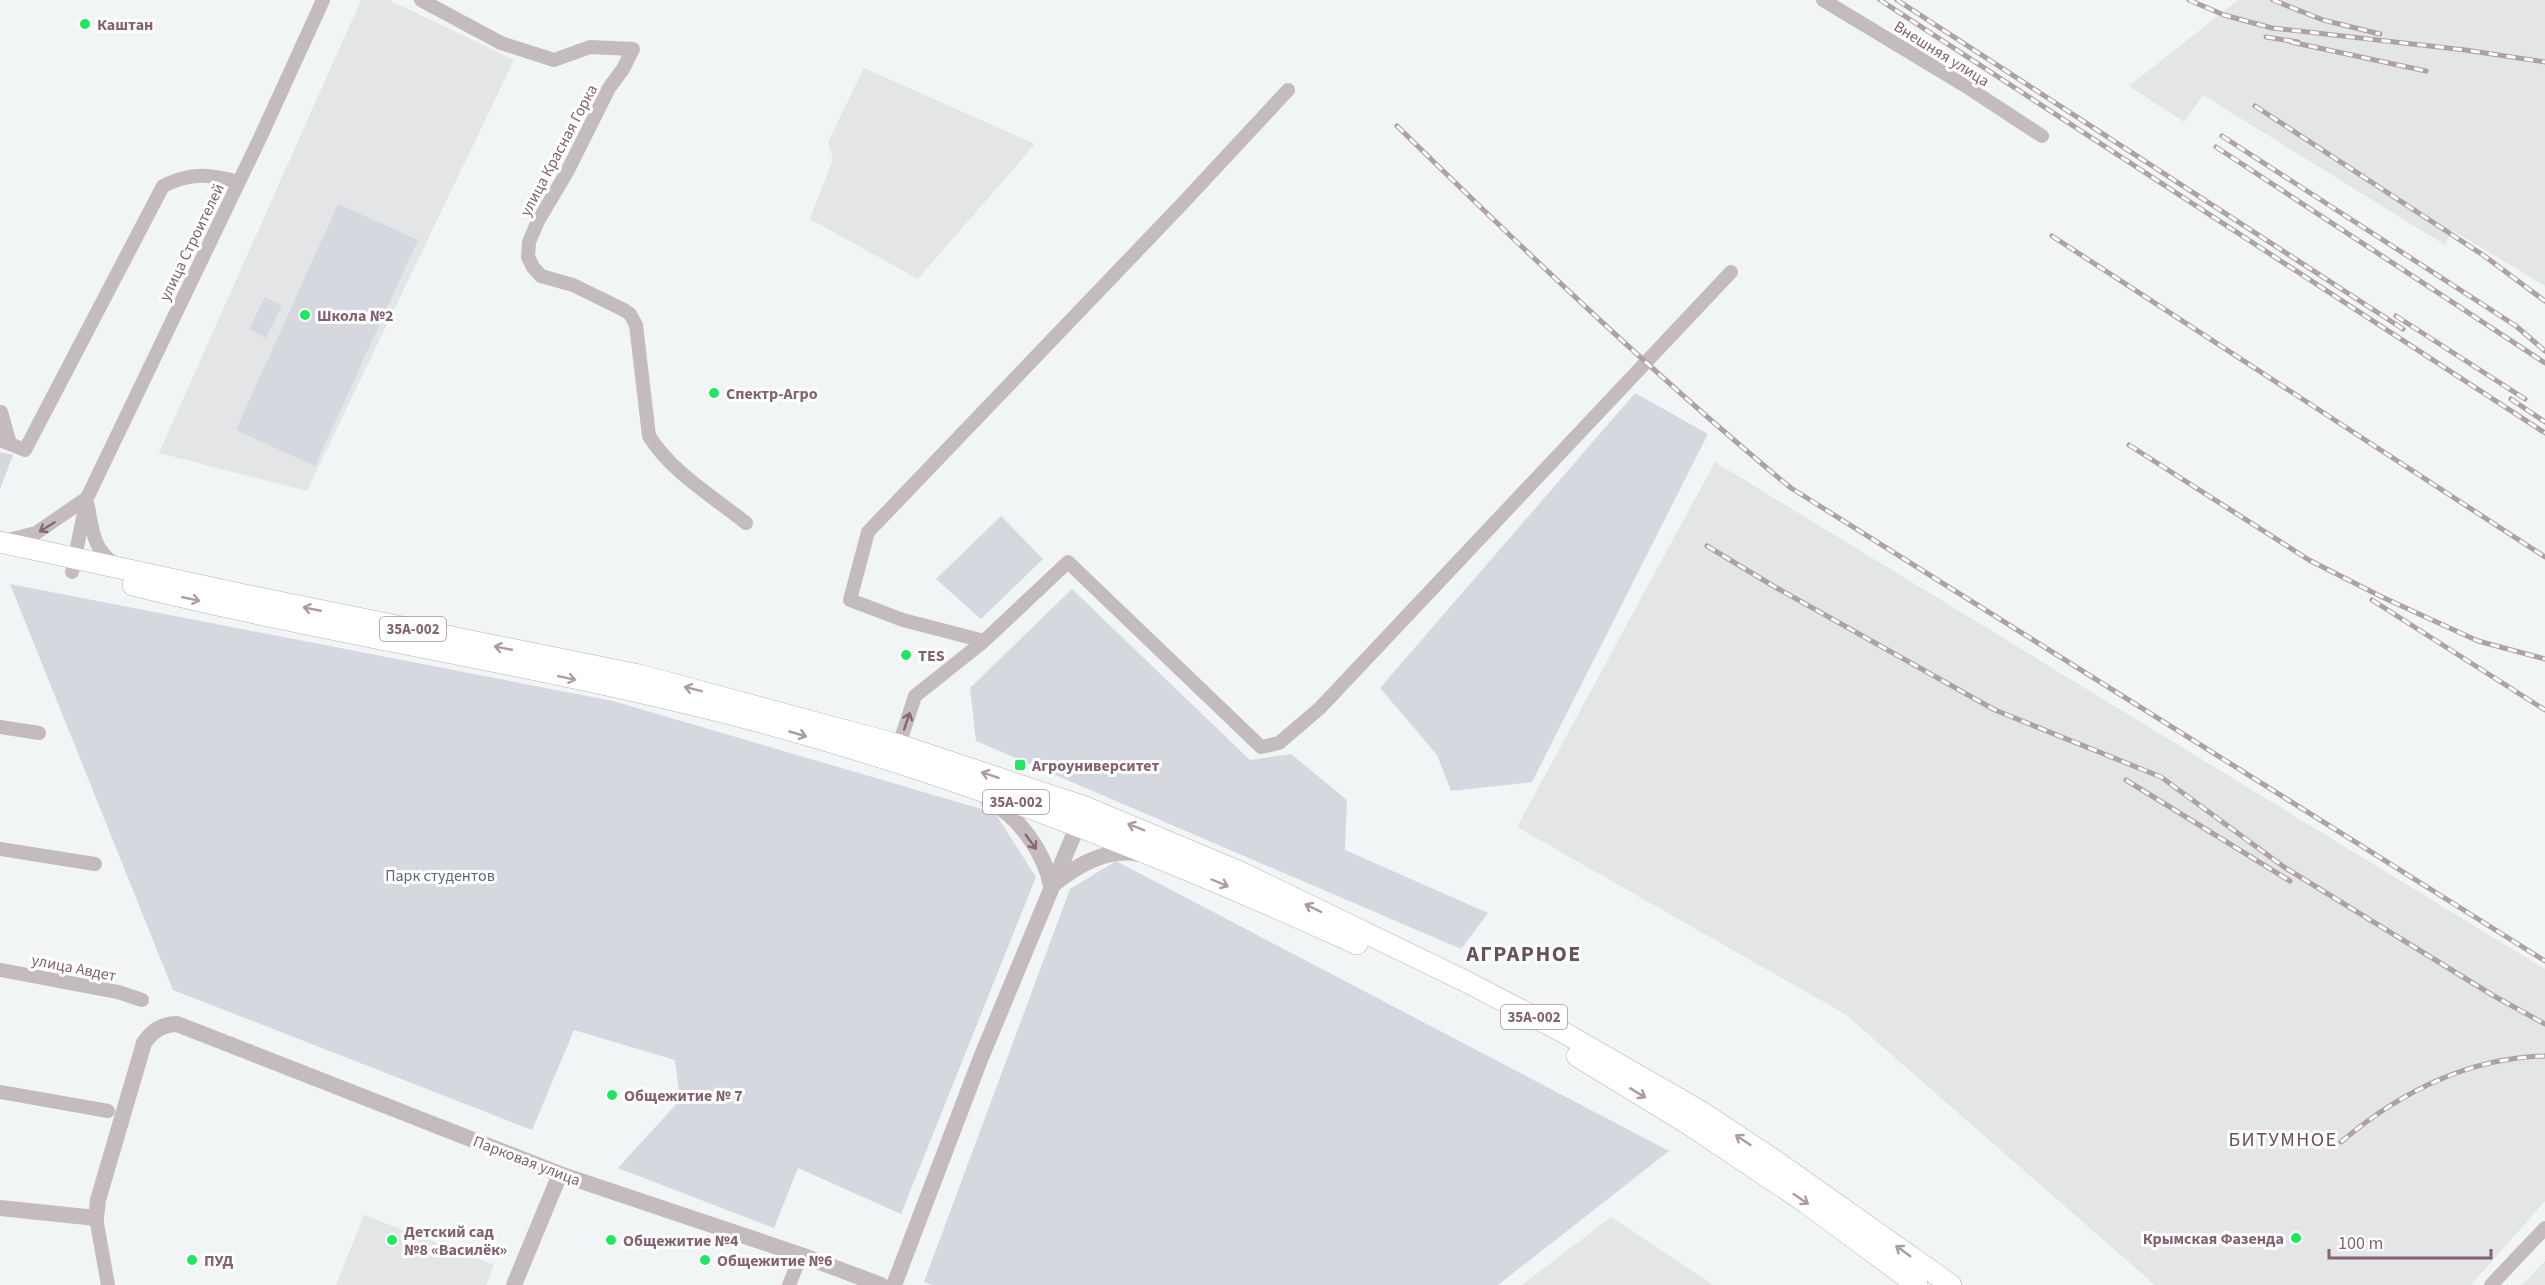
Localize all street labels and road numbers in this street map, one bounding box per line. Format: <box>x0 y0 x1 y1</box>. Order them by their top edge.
street label: Внешняя улица <box>1889 16 1993 92</box>
street label: улица Красная Горка <box>515 81 603 220</box>
street label: улица Строителей <box>154 180 230 305</box>
road number: 35А-002 <box>380 617 446 641</box>
road number: 35А-002 <box>983 790 1049 814</box>
street label: улица Авдет <box>30 949 118 987</box>
road number: 35А-002 <box>1501 1005 1567 1029</box>
street label: Парковая улица <box>470 1130 583 1191</box>

